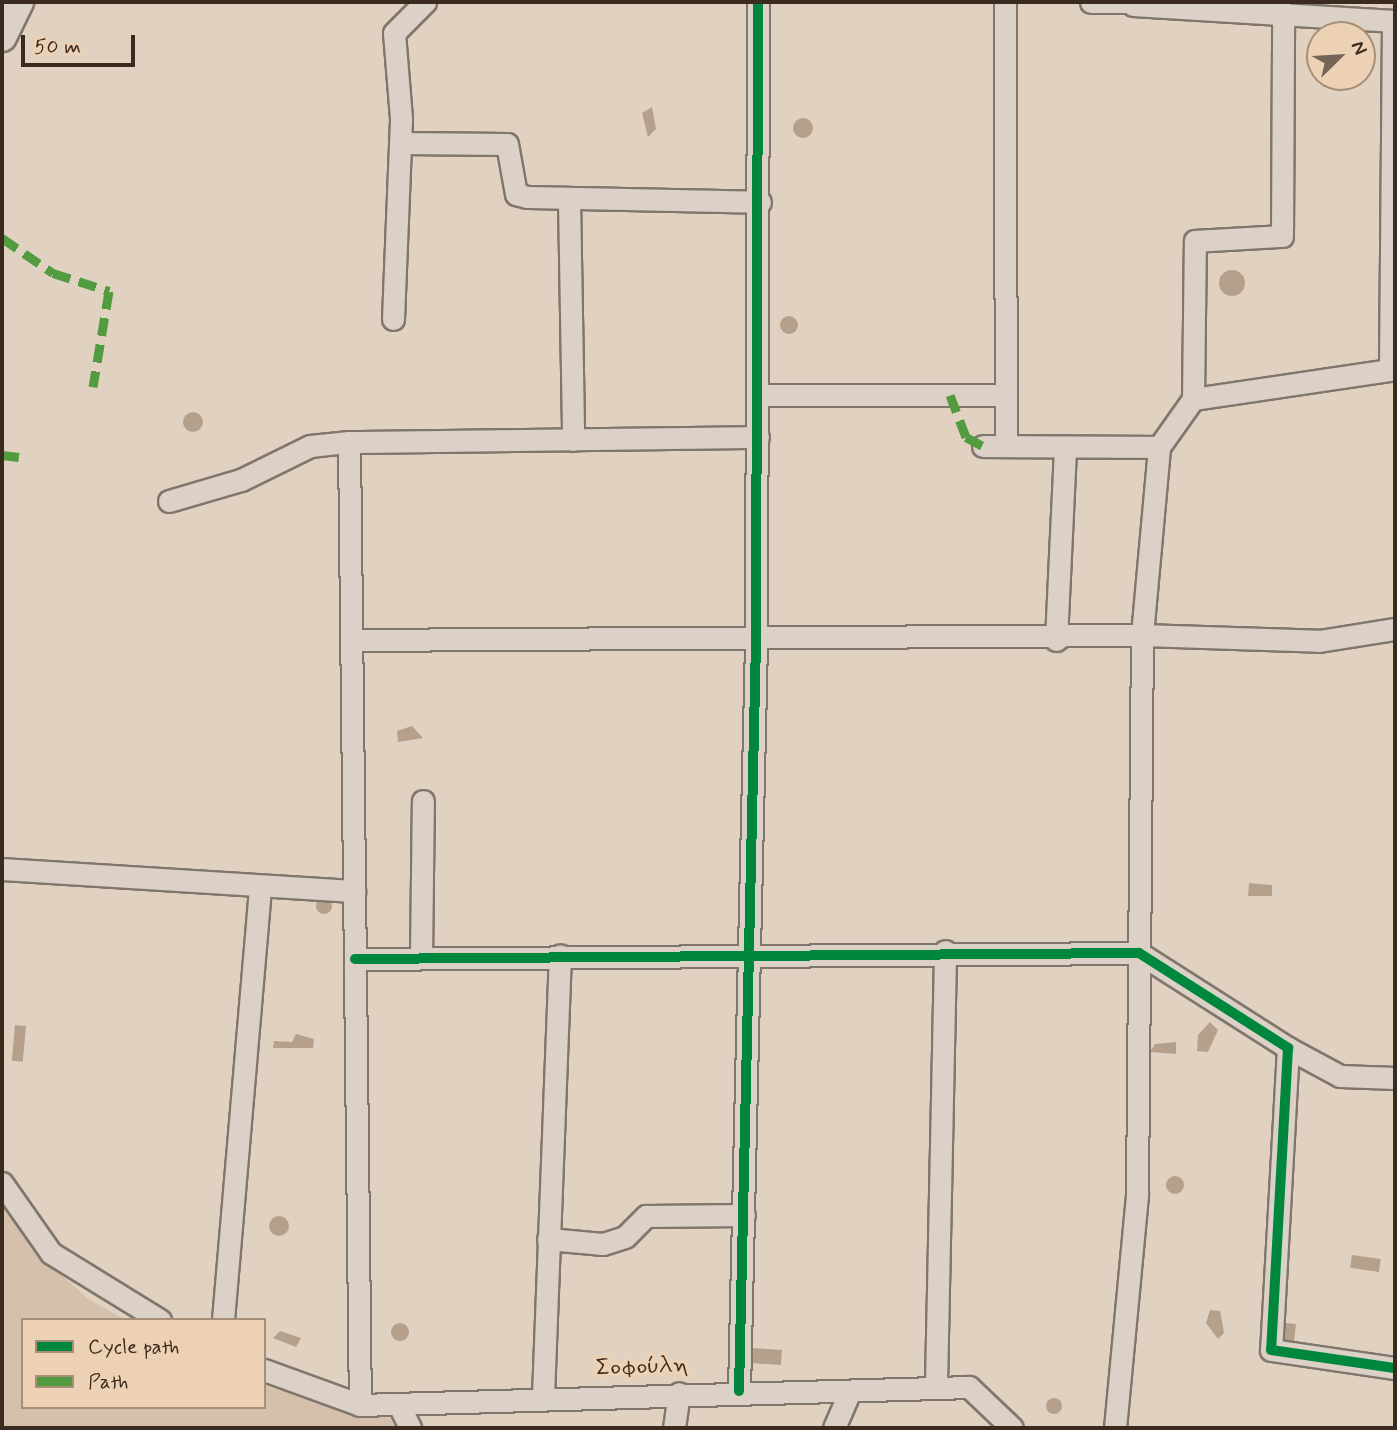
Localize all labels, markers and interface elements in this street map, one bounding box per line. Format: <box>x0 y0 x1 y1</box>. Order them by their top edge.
scale bar <box>24 21 138 65</box>
north arrow <box>1306 21 1376 91</box>
text: 50 m <box>34 33 81 61</box>
text: N <box>1345 37 1373 59</box>
legend <box>21 1318 266 1409</box>
text: Cycle path <box>88 1333 179 1361</box>
street label: Σοφούλη <box>595 1351 689 1383</box>
text: Path <box>88 1368 128 1396</box>

